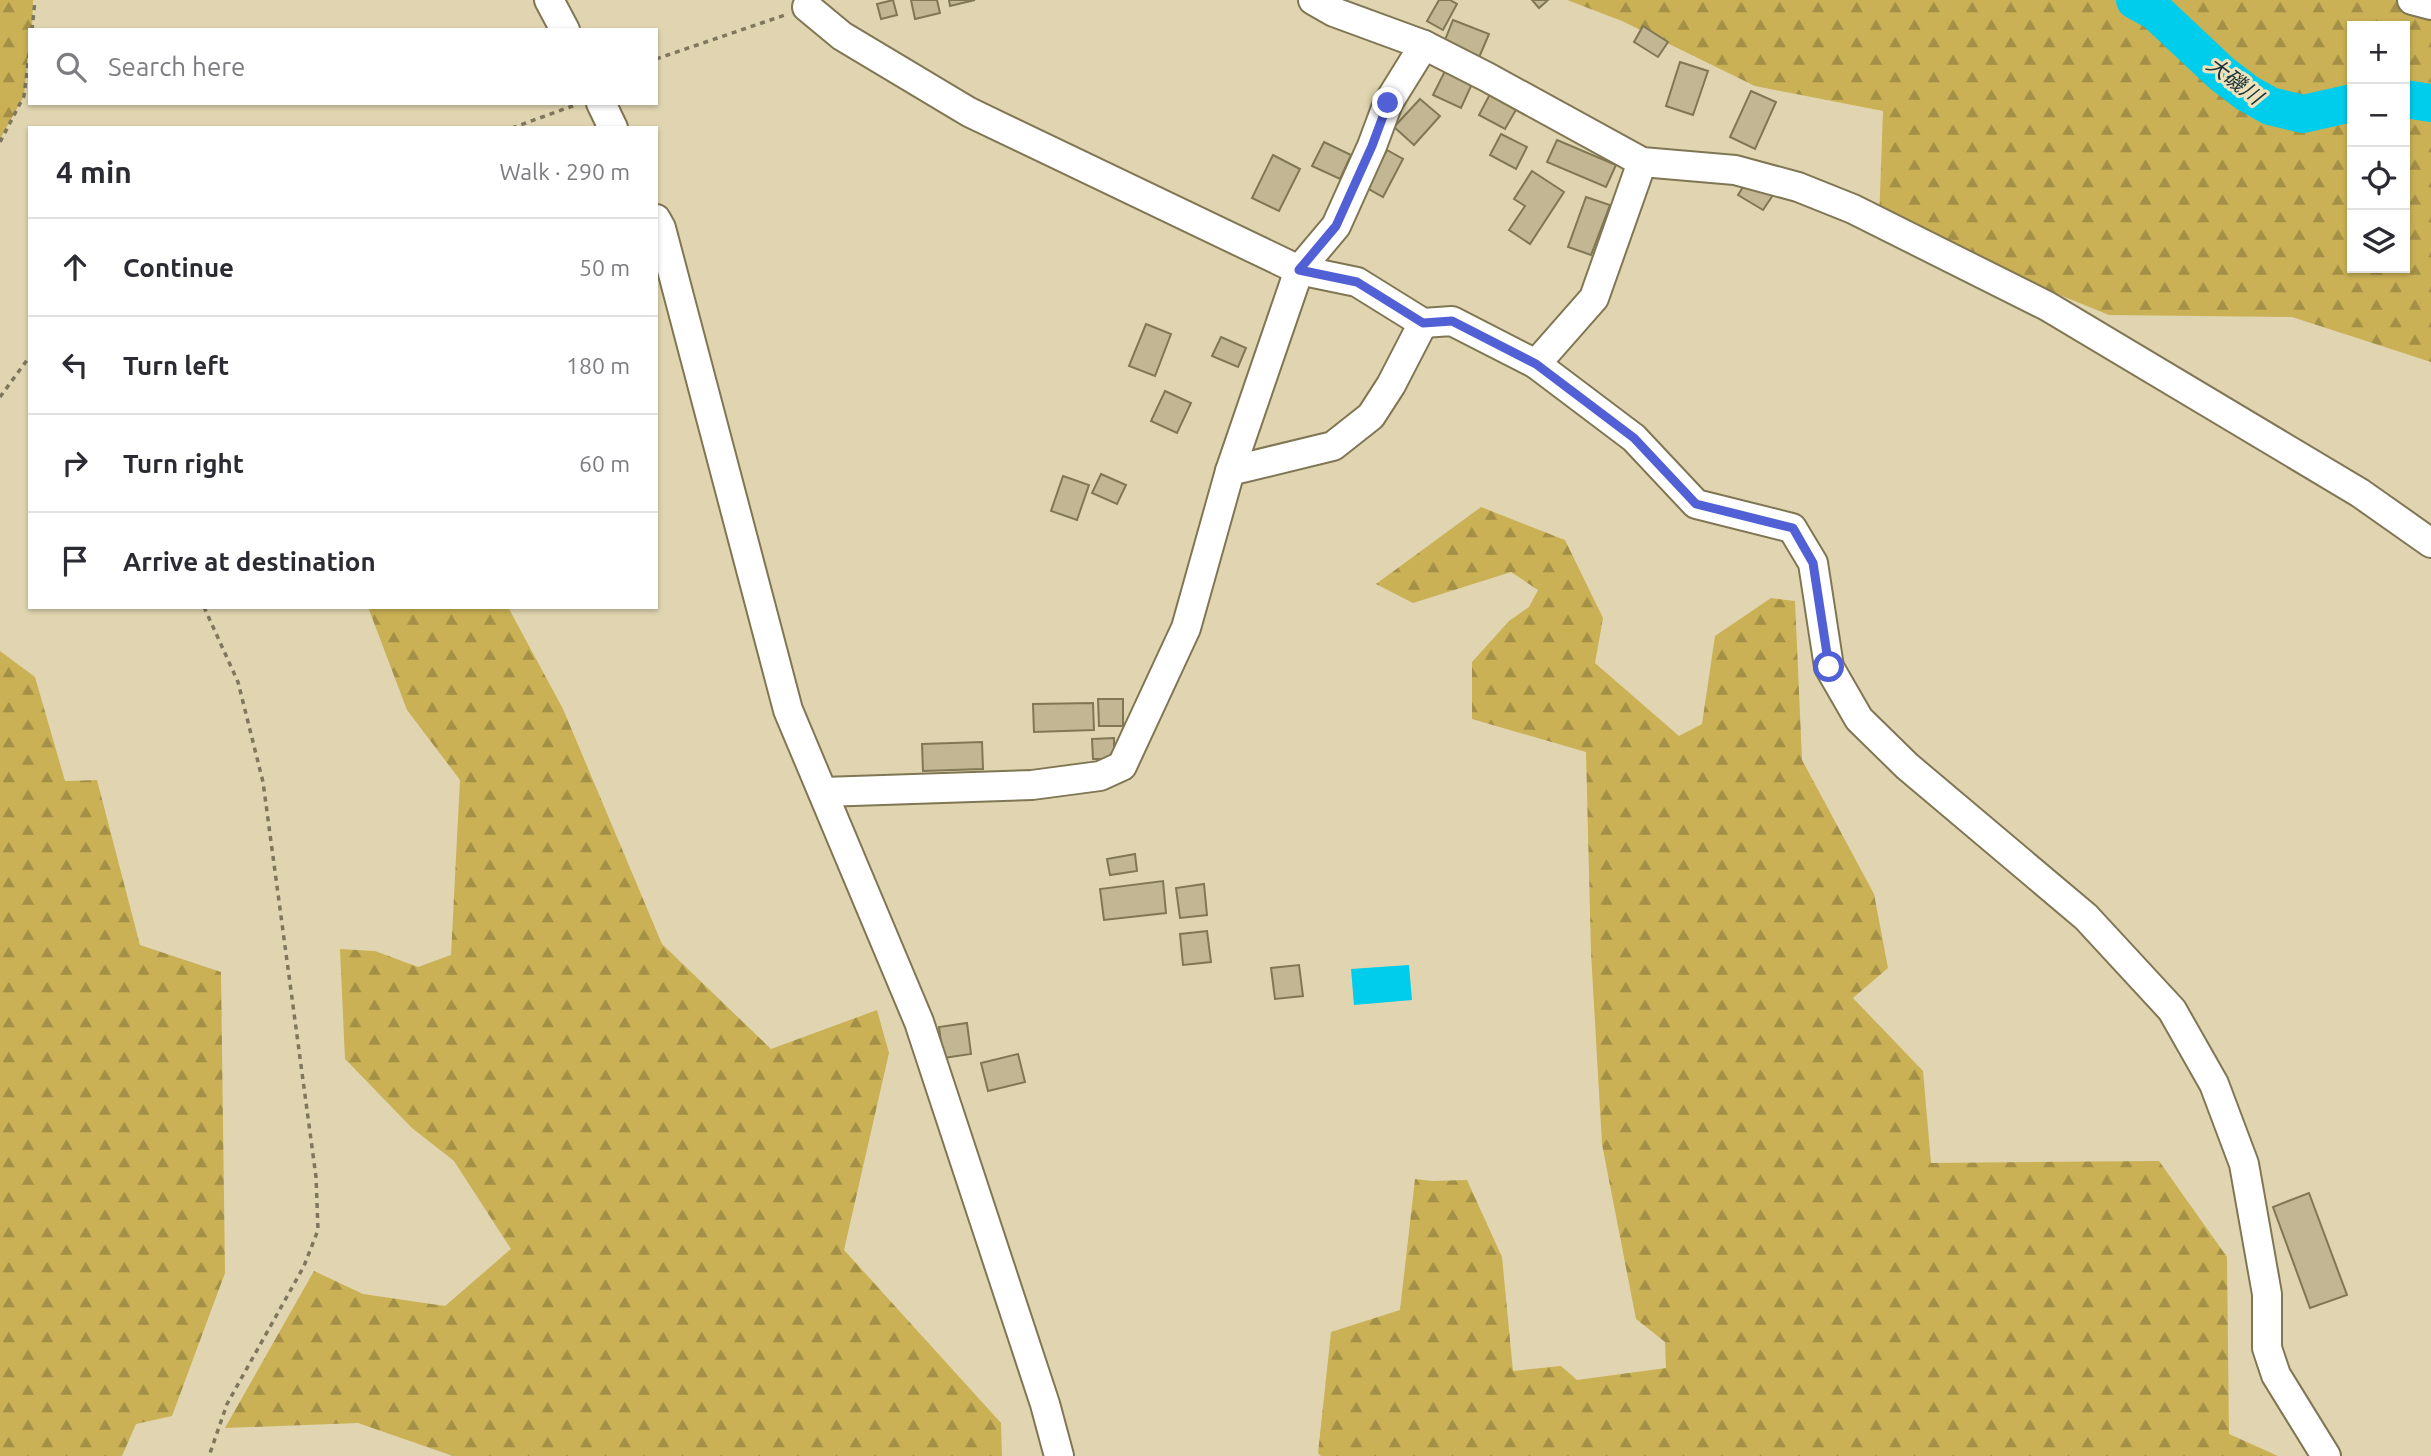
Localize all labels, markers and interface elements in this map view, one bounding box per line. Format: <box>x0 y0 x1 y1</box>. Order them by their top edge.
map controls <box>2347 21 2410 273</box>
button: + <box>2347 21 2410 84</box>
search box <box>28 28 658 105</box>
icon: search <box>52 48 90 86</box>
water label: 大磯川 <box>2203 51 2269 110</box>
text: Search here <box>108 52 245 81</box>
button: − <box>2347 84 2410 147</box>
route end <box>1372 87 1403 118</box>
button: locate <box>2347 147 2410 210</box>
text: 4 min <box>56 155 132 189</box>
text: Walk · 290 m <box>499 159 630 184</box>
button: layers <box>2347 210 2410 273</box>
icon: ahead <box>56 248 94 286</box>
text: Continue <box>123 253 234 282</box>
text: 50 m <box>579 255 630 280</box>
icon: left <box>56 346 94 384</box>
text: Turn left <box>123 351 229 380</box>
text: 180 m <box>566 353 630 378</box>
icon: right <box>56 444 94 482</box>
text: Turn right <box>123 449 244 478</box>
text: 60 m <box>579 451 630 476</box>
icon: arrive <box>56 542 94 580</box>
text: Arrive at destination <box>123 547 376 576</box>
route start <box>1813 651 1844 682</box>

